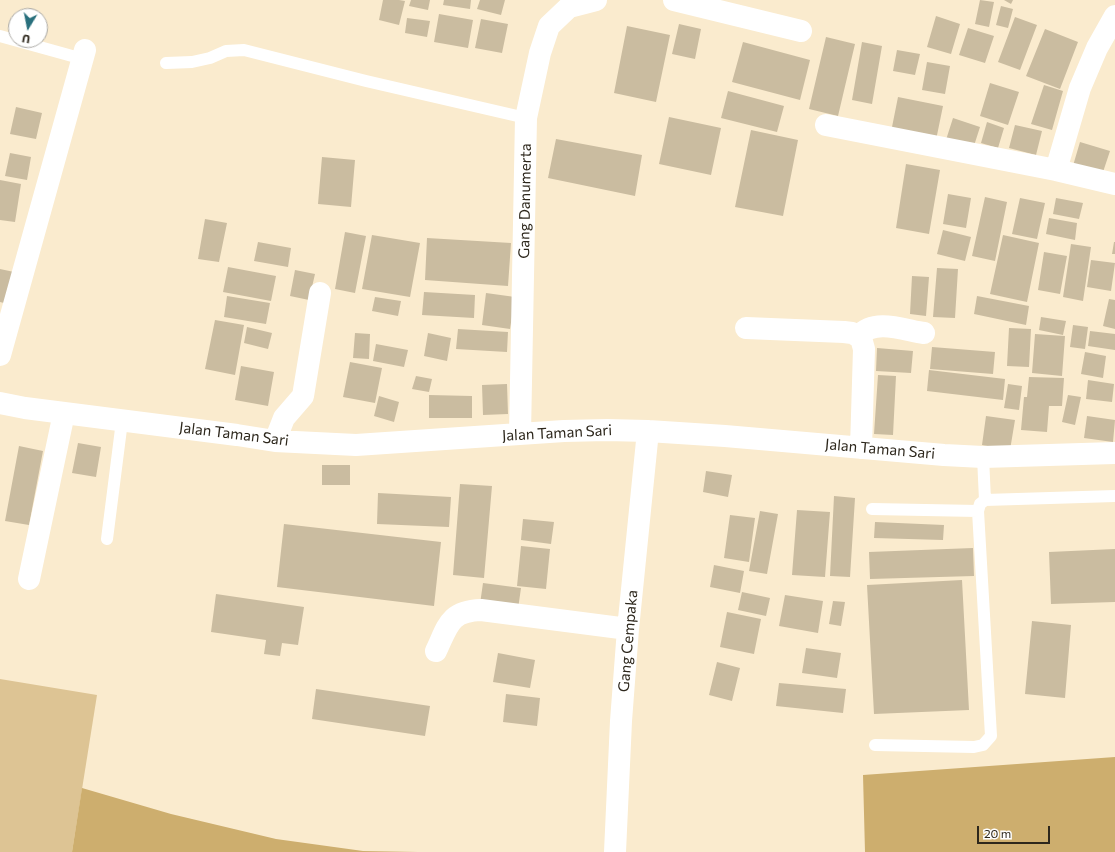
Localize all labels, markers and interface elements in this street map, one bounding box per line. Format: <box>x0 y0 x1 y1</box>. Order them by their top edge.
north arrow <box>8 8 48 48</box>
text: U <box>21 32 31 46</box>
street label: Gang Danumerta <box>515 143 535 259</box>
street label: Jalan Taman Sari <box>178 418 290 450</box>
street label: Jalan Taman Sari <box>501 421 613 445</box>
street label: Jalan Taman Sari <box>824 435 936 463</box>
street label: Gang Cempaka <box>615 589 641 693</box>
scale bar <box>979 818 1052 844</box>
text: 20 m <box>984 826 1011 840</box>

